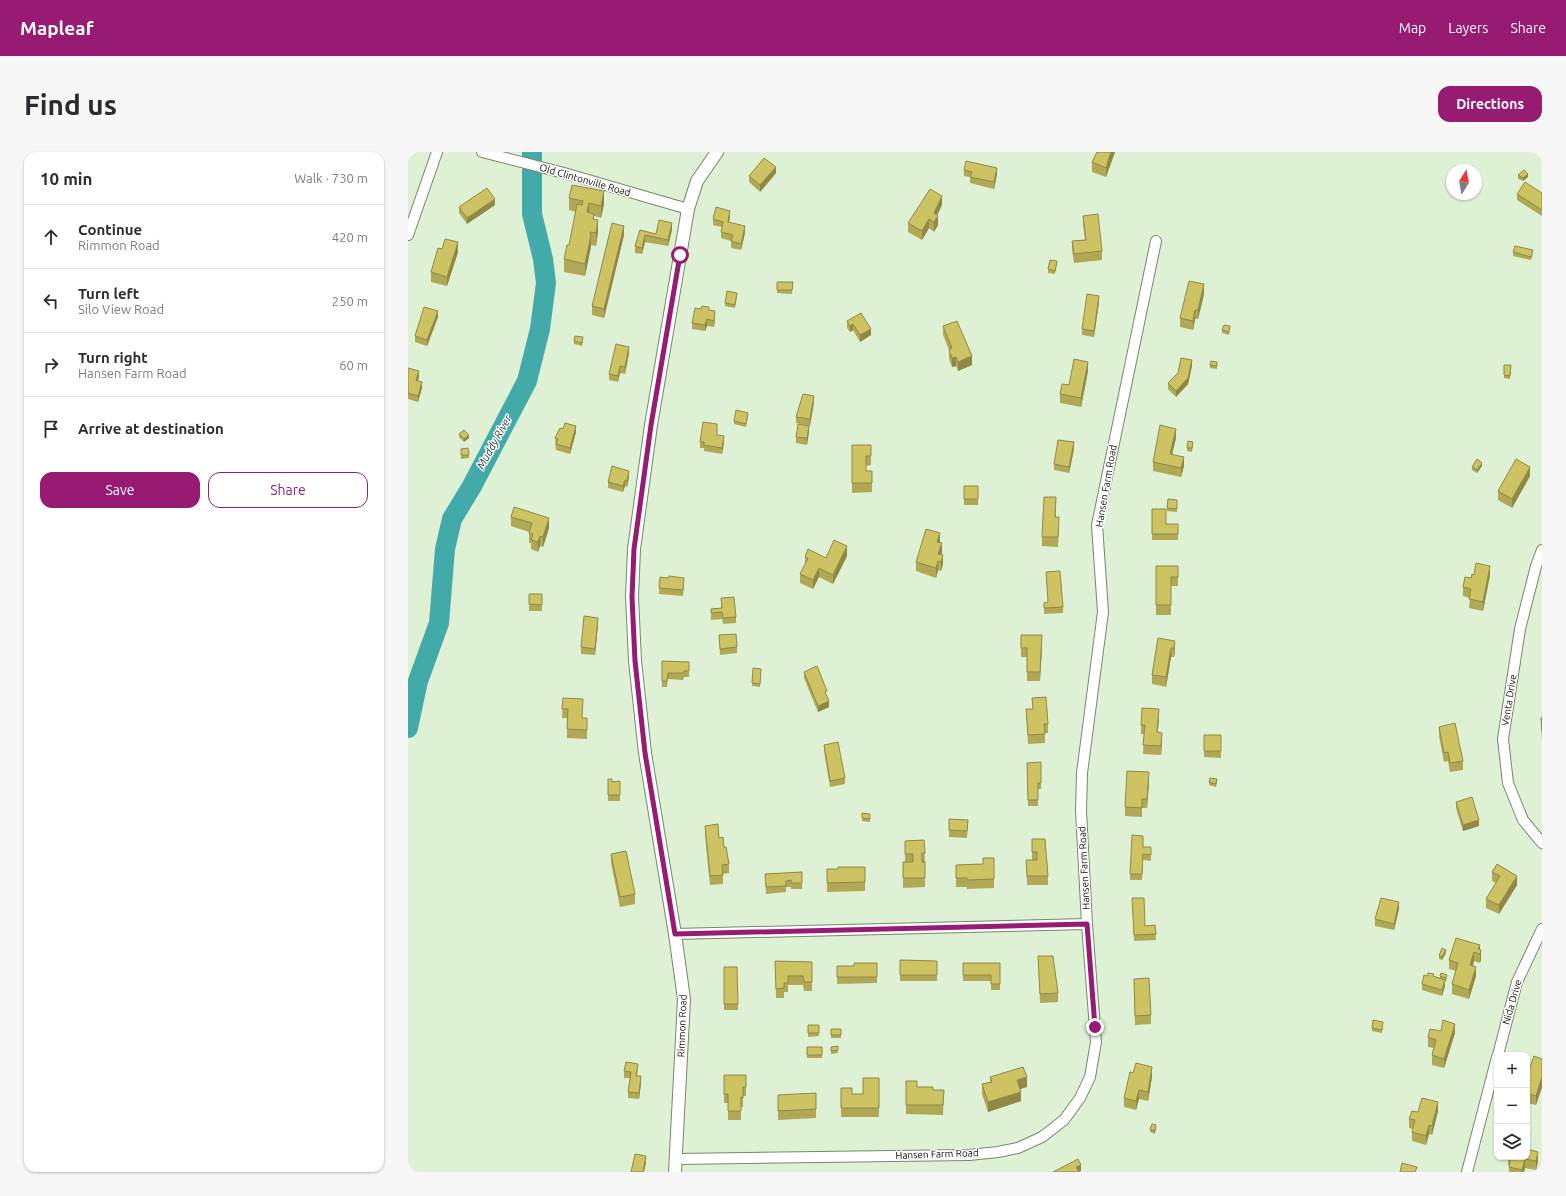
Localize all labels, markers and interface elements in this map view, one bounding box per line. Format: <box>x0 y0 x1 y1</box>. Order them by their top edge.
text: Mapleaf <box>20 17 93 39</box>
text: Map <box>1399 20 1426 36</box>
text: Layers <box>1448 20 1488 36</box>
text: Share <box>1510 20 1546 36</box>
button: Directions <box>1438 86 1542 122</box>
text: Find us <box>24 89 117 120</box>
street label: Old Clintonville Road <box>538 162 632 198</box>
north arrow <box>1446 164 1482 200</box>
text: 10 min <box>40 169 93 188</box>
text: Walk · 730 m <box>294 171 368 185</box>
text: Continue <box>78 221 142 238</box>
icon: ahead <box>40 226 62 248</box>
text: 420 m <box>332 230 368 244</box>
text: Rimmon Road <box>78 238 160 252</box>
route start <box>671 246 689 264</box>
text: Turn left <box>78 285 139 302</box>
icon: left <box>40 290 62 312</box>
text: 250 m <box>332 294 368 308</box>
text: Silo View Road <box>78 302 164 316</box>
text: Turn right <box>78 349 148 366</box>
icon: right <box>40 354 62 376</box>
text: 60 m <box>339 358 368 372</box>
text: Hansen Farm Road <box>78 366 187 380</box>
water label: Muddy River <box>474 412 514 471</box>
icon: arrive <box>40 418 62 440</box>
text: Arrive at destination <box>78 420 224 437</box>
street label: Hansen Farm Road <box>1093 444 1119 528</box>
button: Save <box>40 472 200 508</box>
button: Share <box>208 472 368 508</box>
street label: Venta Drive <box>1499 673 1519 727</box>
street label: Hansen Farm Road <box>1076 826 1092 910</box>
street label: Nida Drive <box>1500 978 1524 1026</box>
street label: Rimmon Road <box>675 994 689 1058</box>
route end <box>1086 1018 1104 1036</box>
map controls <box>1494 1052 1530 1160</box>
button: + <box>1494 1052 1530 1088</box>
button: − <box>1494 1088 1530 1124</box>
button: layers <box>1494 1124 1530 1160</box>
street label: Hansen Farm Road <box>895 1147 979 1161</box>

